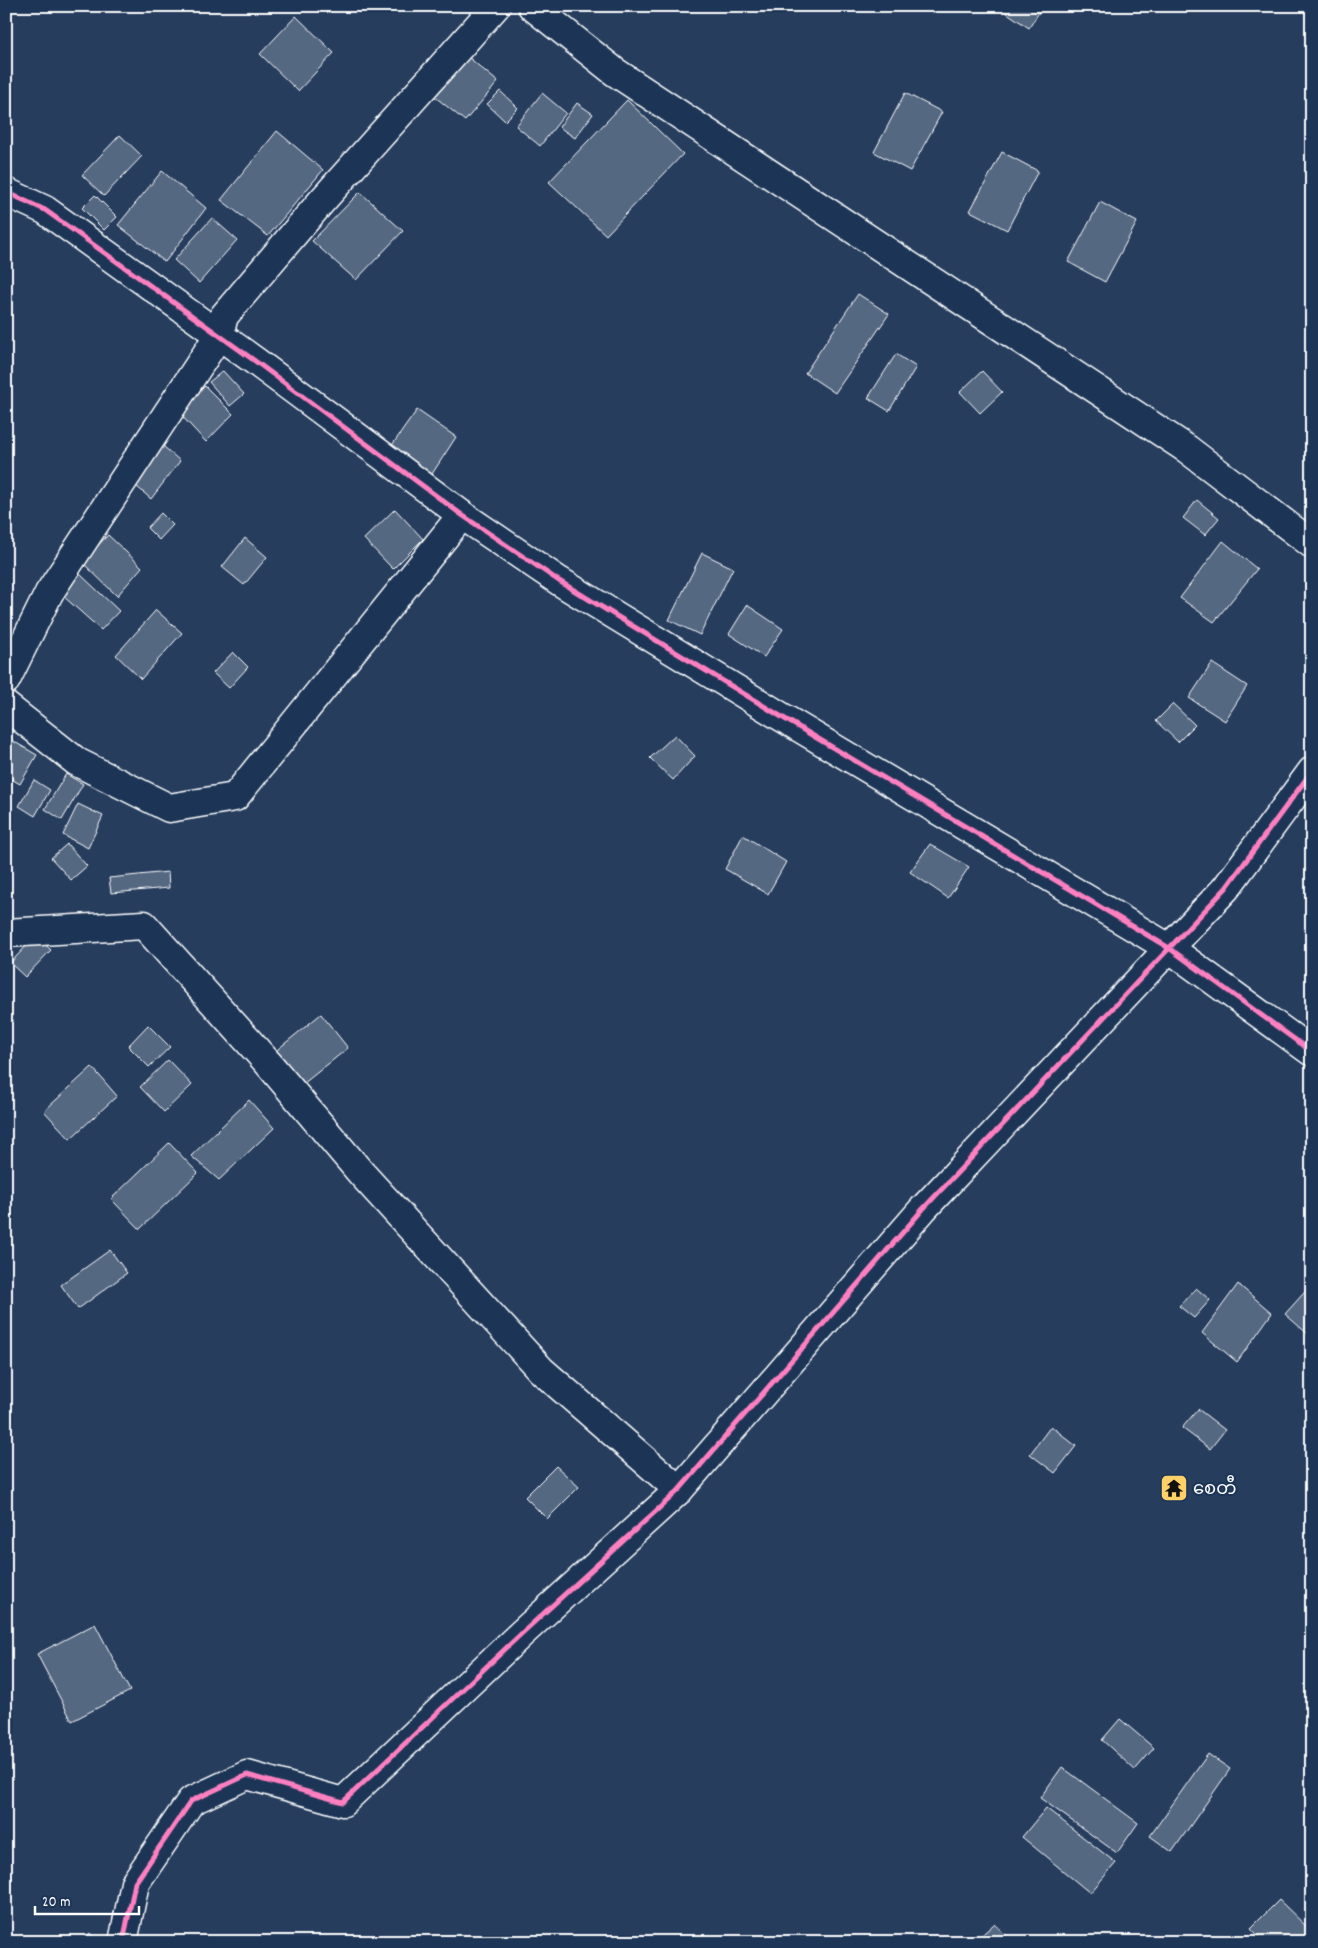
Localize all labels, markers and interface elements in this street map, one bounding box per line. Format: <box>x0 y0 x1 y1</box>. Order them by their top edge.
temple icon: စေတီ <box>1159 1473 1189 1503</box>
place label: စေတီ <box>1193 1474 1237 1503</box>
scale bar <box>35 1883 139 1915</box>
text: 20 m <box>42 1892 70 1914</box>

